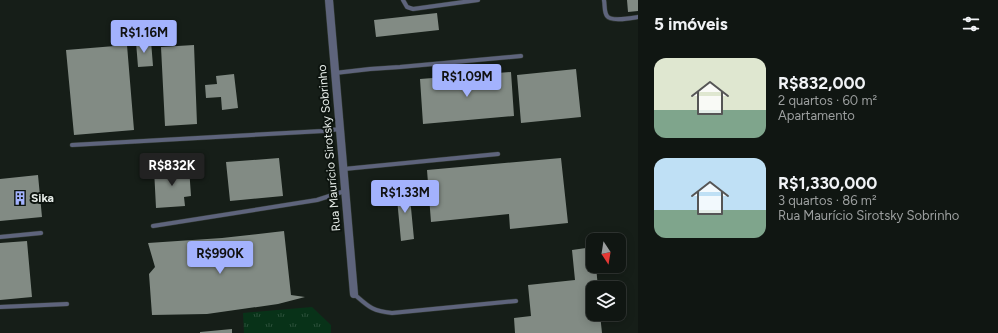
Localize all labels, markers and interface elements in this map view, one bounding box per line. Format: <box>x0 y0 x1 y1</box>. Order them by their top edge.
icon: filters <box>960 13 982 35</box>
text: 5 imóveis <box>654 14 728 34</box>
pin: R$1.16M <box>107 20 181 54</box>
text: R$1.16M <box>120 25 168 40</box>
street label: Rua Maurício Sirotsky Sobrinho <box>315 64 343 232</box>
pin: R$1.09M <box>430 64 504 98</box>
text: R$1.09M <box>441 69 493 84</box>
text: R$832,000 <box>778 73 866 93</box>
icon: home <box>686 74 734 122</box>
text: 2 quartos · 60 m² <box>778 93 877 108</box>
text: Apartamento <box>778 108 855 123</box>
pin: R$832K <box>139 153 205 187</box>
text: R$832K <box>149 158 195 173</box>
text: R$1,330,000 <box>778 173 877 193</box>
icon: home <box>686 174 734 222</box>
pin: R$1.33M <box>368 180 442 214</box>
text: R$1.33M <box>380 185 430 200</box>
building icon: Sika <box>12 190 28 206</box>
place label: Sika <box>31 191 54 205</box>
text: 3 quartos · 86 m² <box>778 193 877 208</box>
text: Rua Maurício Sirotsky Sobrinho <box>778 208 959 223</box>
north arrow <box>586 233 626 273</box>
map controls <box>586 233 626 321</box>
pin: R$990K <box>187 241 253 275</box>
text: R$990K <box>196 246 244 261</box>
button: layers <box>586 281 626 321</box>

